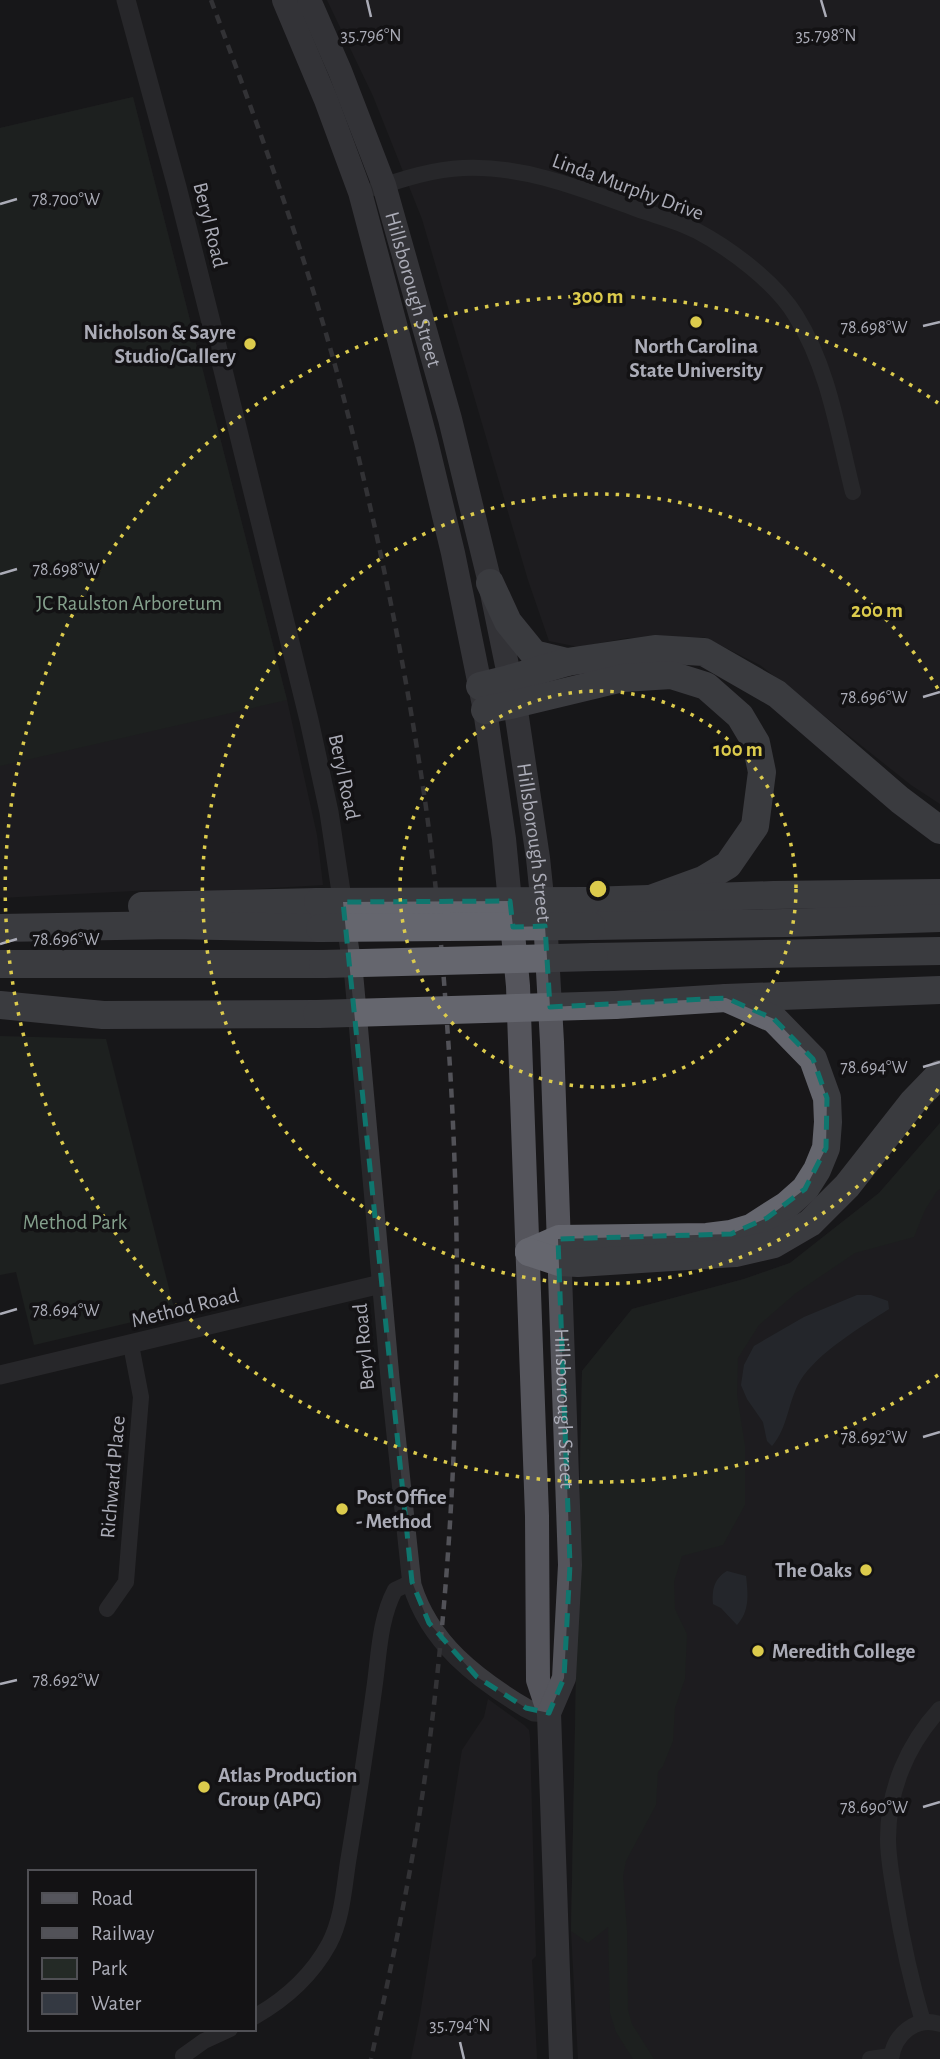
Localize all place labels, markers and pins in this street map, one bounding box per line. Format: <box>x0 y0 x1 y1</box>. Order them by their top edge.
marker: North Carolina State University <box>688 314 704 330</box>
place label: Nicholson & Sayre Studio/Gallery <box>83 322 237 367</box>
marker: Nicholson & Sayre Studio/Gallery <box>242 336 258 352</box>
place label: North Carolina State University <box>629 336 763 381</box>
centre of rings <box>586 877 610 901</box>
place label: Post Office - Method <box>356 1487 447 1532</box>
marker: Post Office - Method <box>334 1501 350 1517</box>
place label: The Oaks <box>775 1560 852 1581</box>
marker: The Oaks <box>858 1562 874 1578</box>
place label: Meredith College <box>772 1641 916 1662</box>
marker: Meredith College <box>750 1643 766 1659</box>
place label: Atlas Production Group (APG) <box>218 1765 357 1810</box>
marker: Atlas Production Group (APG) <box>196 1779 212 1795</box>

